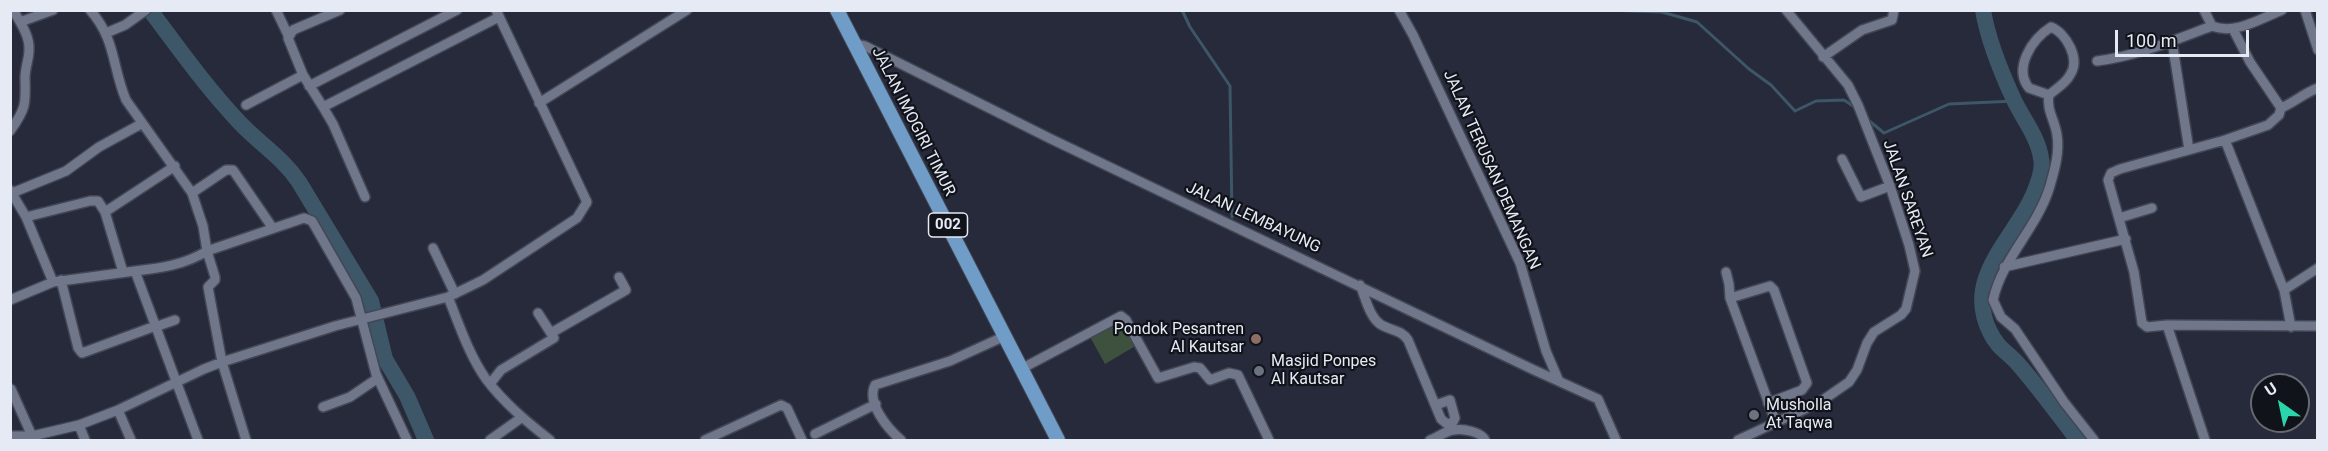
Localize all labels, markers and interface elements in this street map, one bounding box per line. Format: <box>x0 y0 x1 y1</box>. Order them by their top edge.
scale bar <box>2118 18 2252 56</box>
text: 100 m <box>2126 30 2177 51</box>
street label: JALAN IMOGIRI TIMUR <box>867 44 959 200</box>
street label: JALAN TERUSAN DEMANGAN <box>1438 67 1544 273</box>
street label: JALAN SAREYAN <box>1878 138 1936 260</box>
street label: JALAN LEMBAYUNG <box>1183 178 1323 258</box>
road number: 002 <box>928 213 968 237</box>
place label: Pondok Pesantren Al Kautsar <box>1114 320 1244 358</box>
marker: Pondok Pesantren Al Kautsar <box>1249 332 1263 346</box>
place label: Masjid Ponpes Al Kautsar <box>1271 352 1376 390</box>
marker: Masjid Ponpes Al Kautsar <box>1252 364 1266 378</box>
north arrow <box>2250 373 2310 433</box>
text: U <box>2261 378 2281 400</box>
place label: Musholla At Taqwa <box>1766 396 1833 434</box>
marker: Musholla At Taqwa <box>1747 408 1761 422</box>

